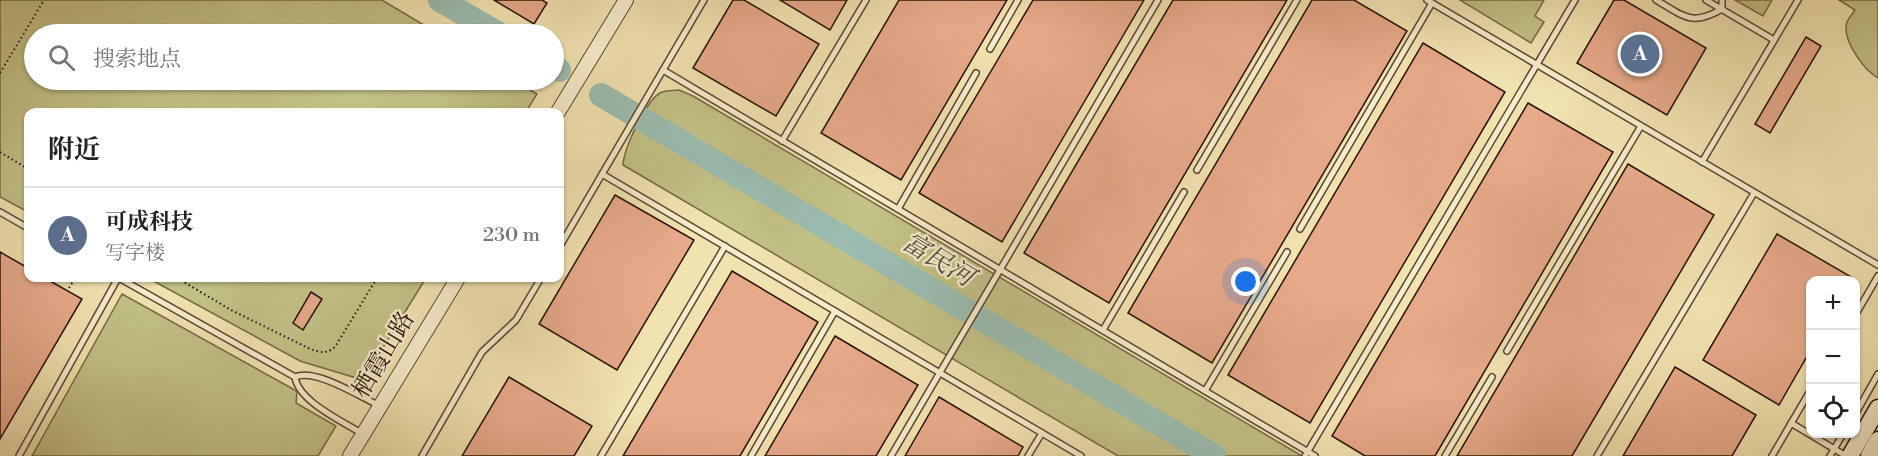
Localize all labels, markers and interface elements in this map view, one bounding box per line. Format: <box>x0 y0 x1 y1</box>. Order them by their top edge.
search box <box>24 24 564 90</box>
pin: A <box>1620 32 1660 76</box>
icon: search <box>45 41 78 74</box>
text: 搜索地点 <box>93 46 181 73</box>
text: 附近 <box>48 134 100 166</box>
text: 可成科技 <box>105 209 193 236</box>
text: A <box>60 223 75 248</box>
text: 230 m <box>483 223 540 248</box>
water label: 富民河 <box>896 226 983 296</box>
text: 写字楼 <box>105 241 165 266</box>
your location <box>1231 267 1260 296</box>
map controls <box>1806 276 1860 438</box>
button: + <box>1806 276 1860 330</box>
street label: 栖霞山路 <box>346 306 422 404</box>
button: − <box>1806 330 1860 384</box>
button: locate <box>1806 384 1860 438</box>

